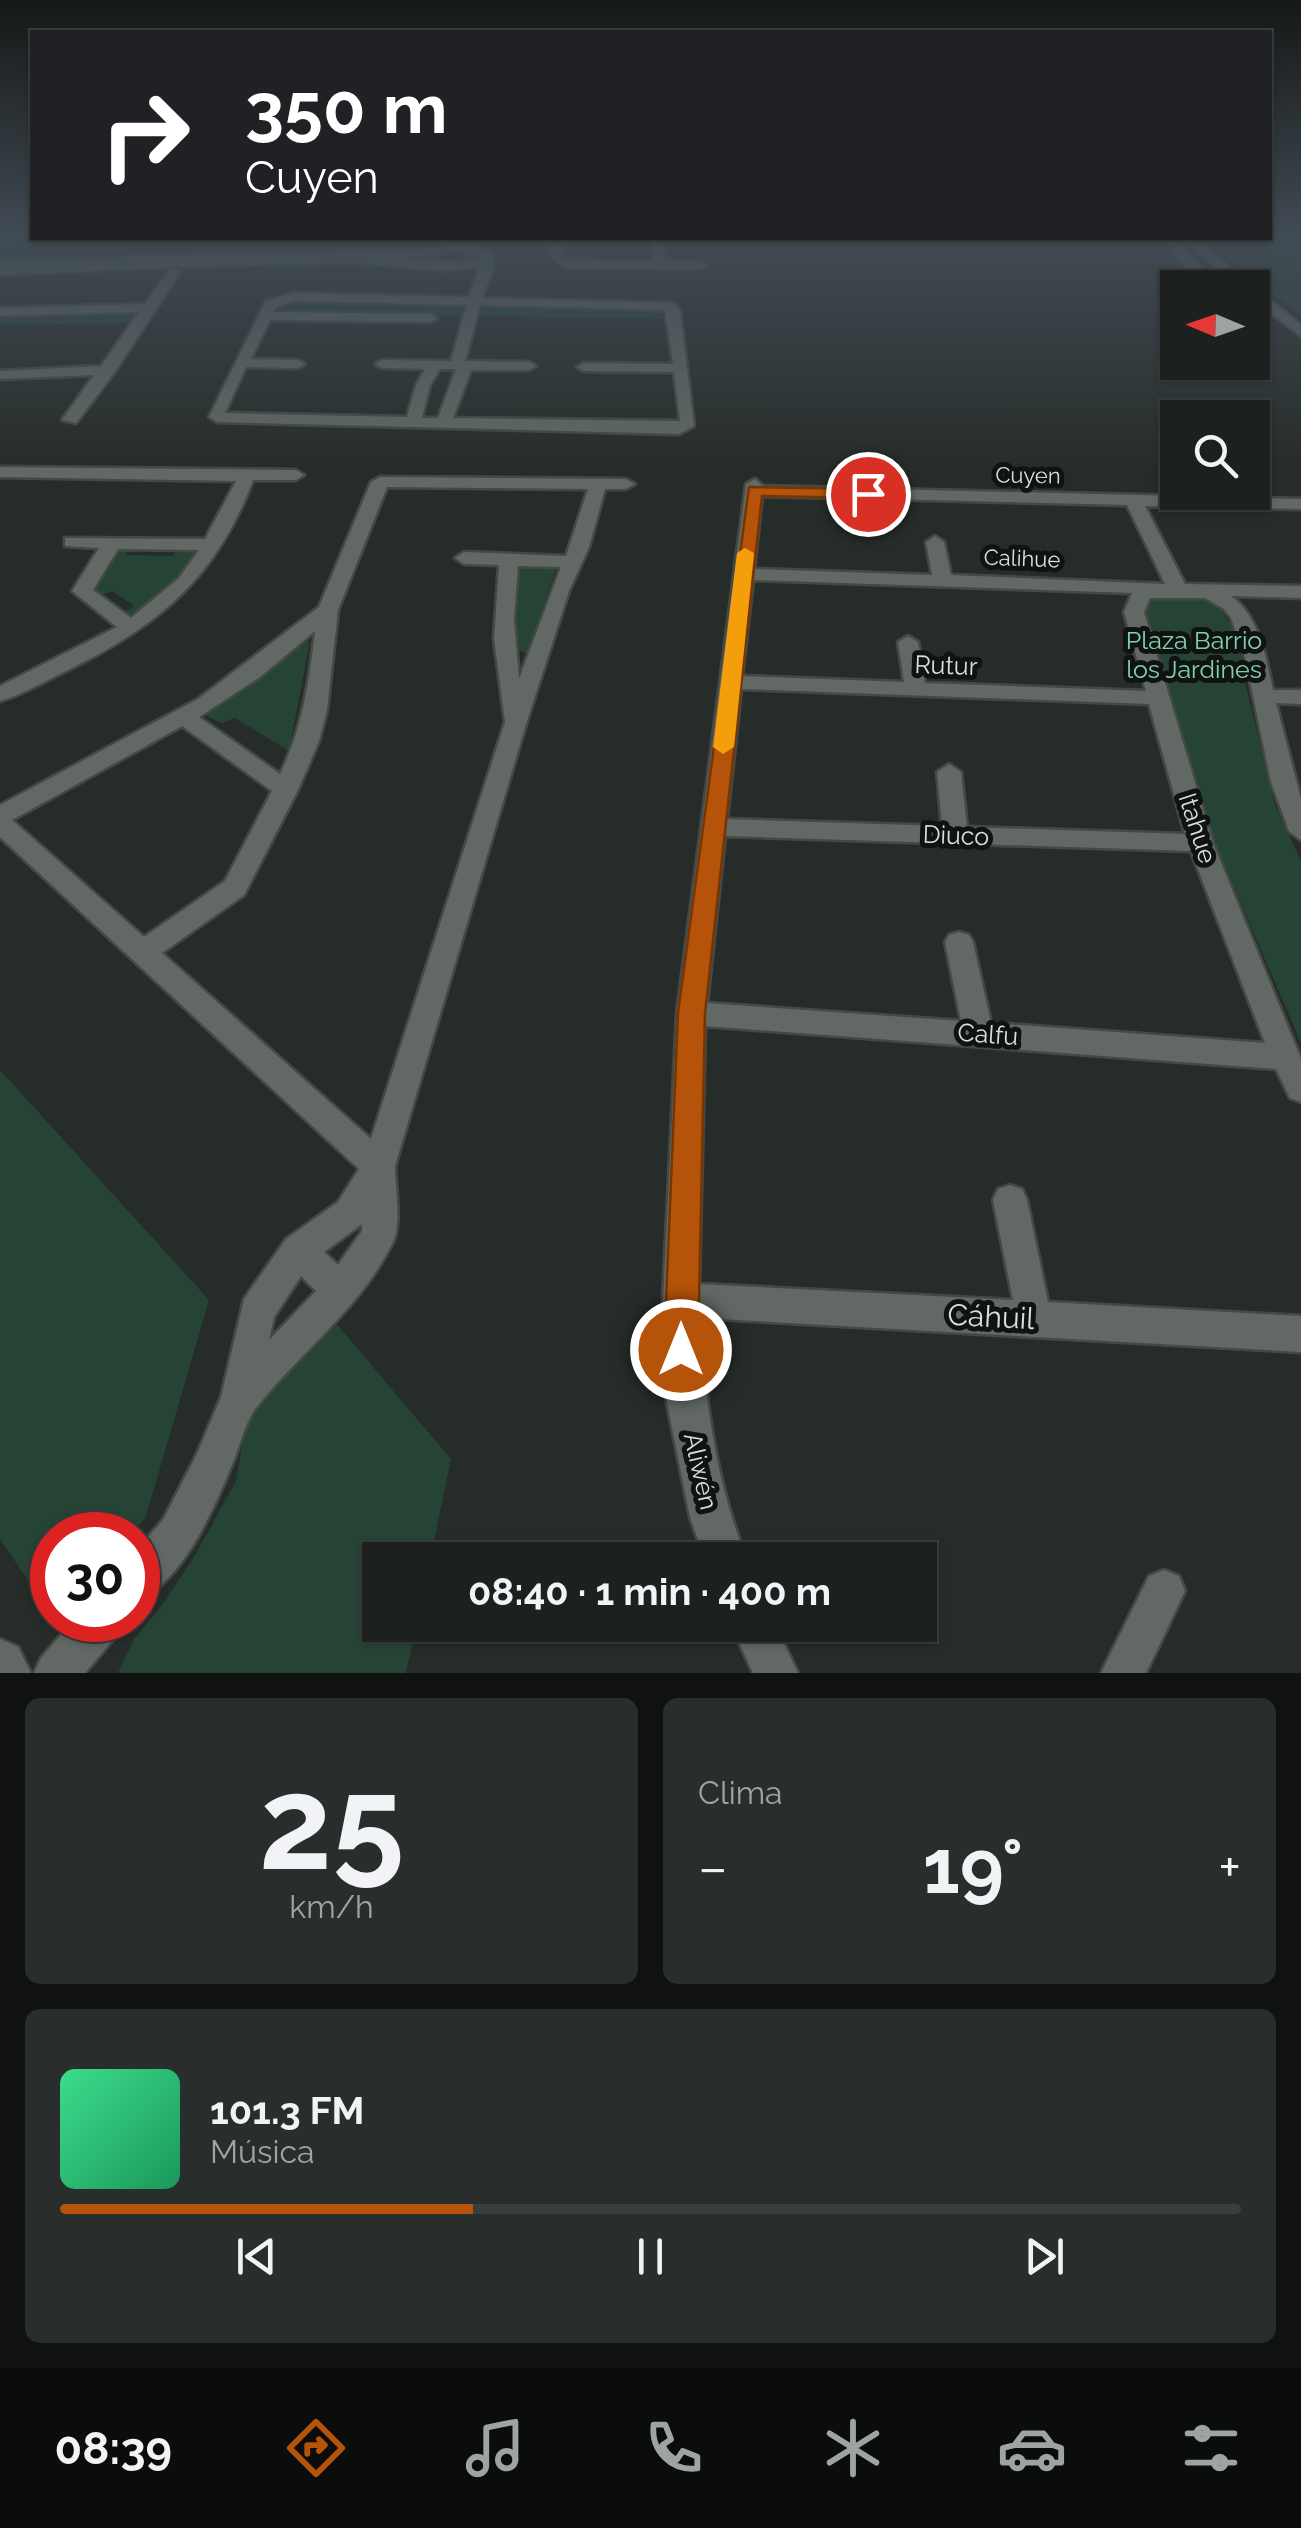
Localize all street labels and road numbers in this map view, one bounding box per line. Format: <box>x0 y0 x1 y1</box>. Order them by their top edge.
street label: Cuyen <box>995 461 1061 489</box>
street label: Calihue <box>983 544 1061 572</box>
street label: Rutur <box>914 649 978 681</box>
street label: Itahue <box>1173 789 1223 867</box>
street label: Diuco <box>922 819 990 851</box>
street label: Calfu <box>957 1017 1019 1051</box>
street label: Cáhuil <box>947 1297 1036 1336</box>
street label: Aliwén <box>678 1429 724 1513</box>

